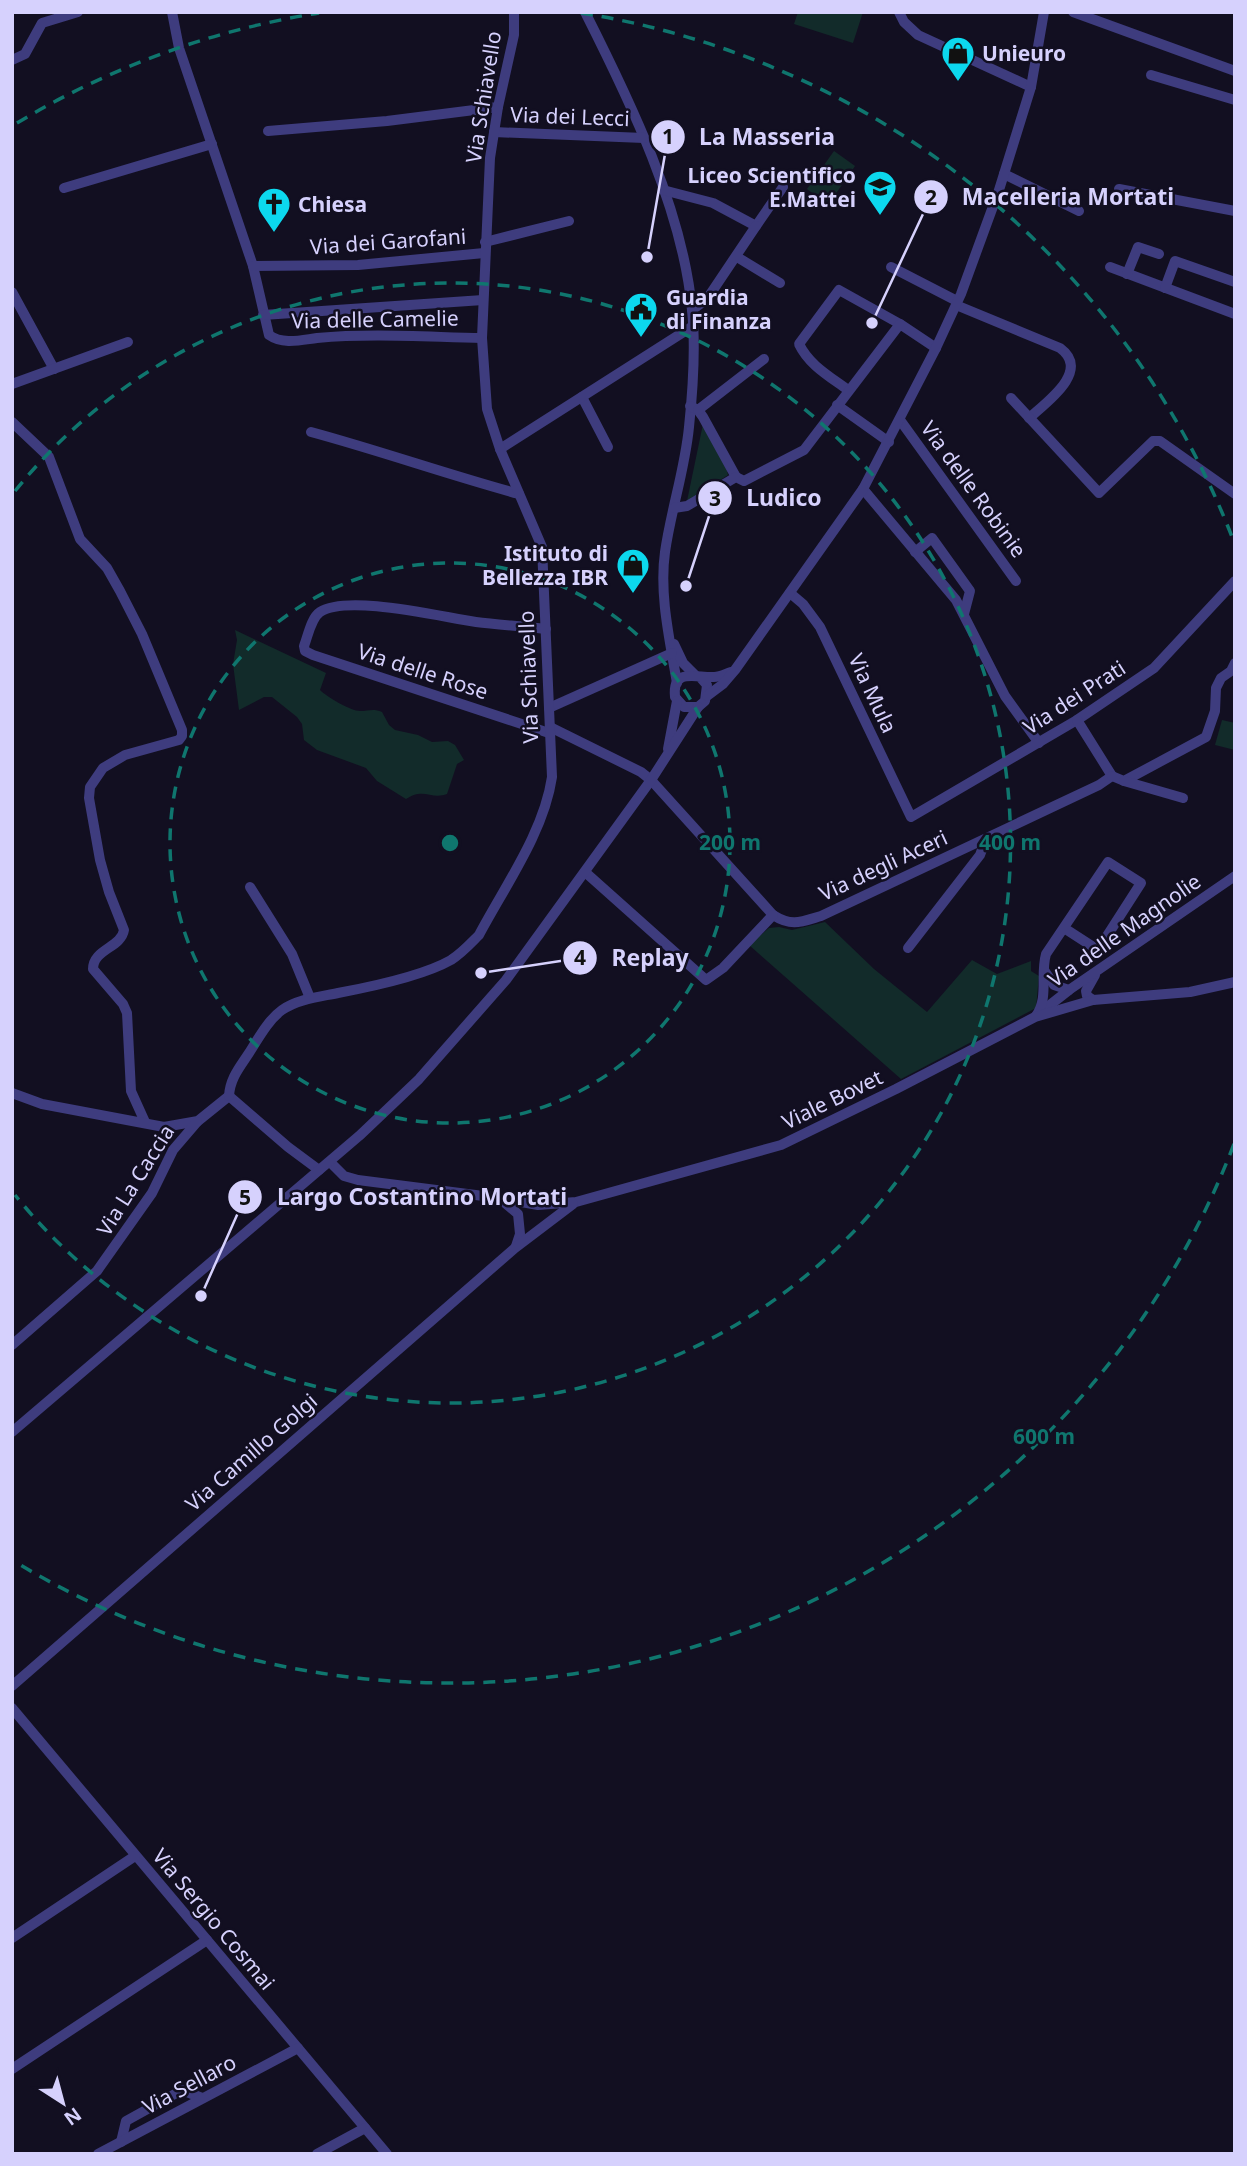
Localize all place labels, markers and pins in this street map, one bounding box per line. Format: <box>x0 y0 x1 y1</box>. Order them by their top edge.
shop icon: Unieuro <box>939 34 977 83</box>
place label: Unieuro <box>982 39 1066 67</box>
callout: La Masseria <box>650 115 849 159</box>
place label: Liceo Scientifico E.Mattei <box>687 161 856 213</box>
school or university icon: Liceo Scientifico E.Mattei <box>861 168 899 217</box>
callout: Macelleria Mortati <box>913 175 1188 219</box>
church icon: Chiesa <box>255 185 293 234</box>
place label: Chiesa <box>298 190 367 218</box>
place label: Guardia di Finanza <box>666 283 772 335</box>
public building icon: Guardia di Finanza <box>622 290 660 339</box>
callout: Ludico <box>697 476 835 520</box>
place label: Istituto di Bellezza IBR <box>482 539 608 591</box>
shop icon: Istituto di Bellezza IBR <box>614 546 652 595</box>
centre of rings <box>438 831 462 855</box>
callout: Replay <box>562 936 702 980</box>
callout: Largo Costantino Mortati <box>227 1175 581 1219</box>

